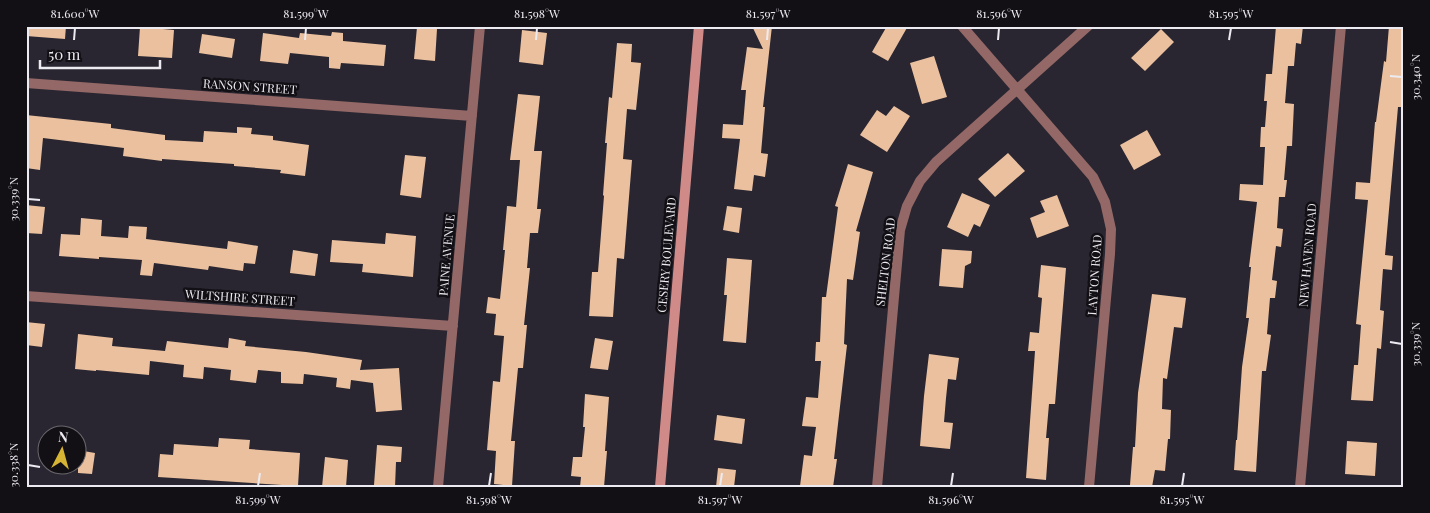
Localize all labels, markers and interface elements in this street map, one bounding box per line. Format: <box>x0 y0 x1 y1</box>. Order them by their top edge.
text: 81.600°W <box>51 5 100 21</box>
text: 81.599°W <box>283 5 329 21</box>
text: 81.598°W <box>514 5 560 21</box>
text: 81.597°W <box>746 5 790 21</box>
text: 81.596°W <box>976 5 1022 21</box>
text: 81.595°W <box>1209 5 1253 21</box>
scale bar <box>40 38 160 70</box>
text: 50 m <box>48 44 81 64</box>
text: 30.340°N <box>1407 53 1423 100</box>
street label: RANSON STREET <box>203 75 298 97</box>
text: 30.339°N <box>5 176 21 221</box>
street label: CESERY BOULEVARD <box>653 196 679 313</box>
street label: NEW HAVEN ROAD <box>1294 202 1320 307</box>
street label: PAINE AVENUE <box>434 213 458 296</box>
street label: SHELTON ROAD <box>872 216 898 307</box>
street label: LAYTON ROAD <box>1083 234 1105 316</box>
street label: WILTSHIRE STREET <box>184 285 296 309</box>
text: 30.339°N <box>1407 321 1423 366</box>
north arrow <box>38 426 88 476</box>
text: N <box>57 427 69 447</box>
text: 30.338°N <box>5 442 21 488</box>
text: 81.599°W <box>235 491 281 507</box>
text: 81.598°W <box>466 491 512 507</box>
text: 81.597°W <box>698 491 742 507</box>
text: 81.596°W <box>928 491 974 507</box>
text: 81.595°W <box>1160 491 1204 507</box>

